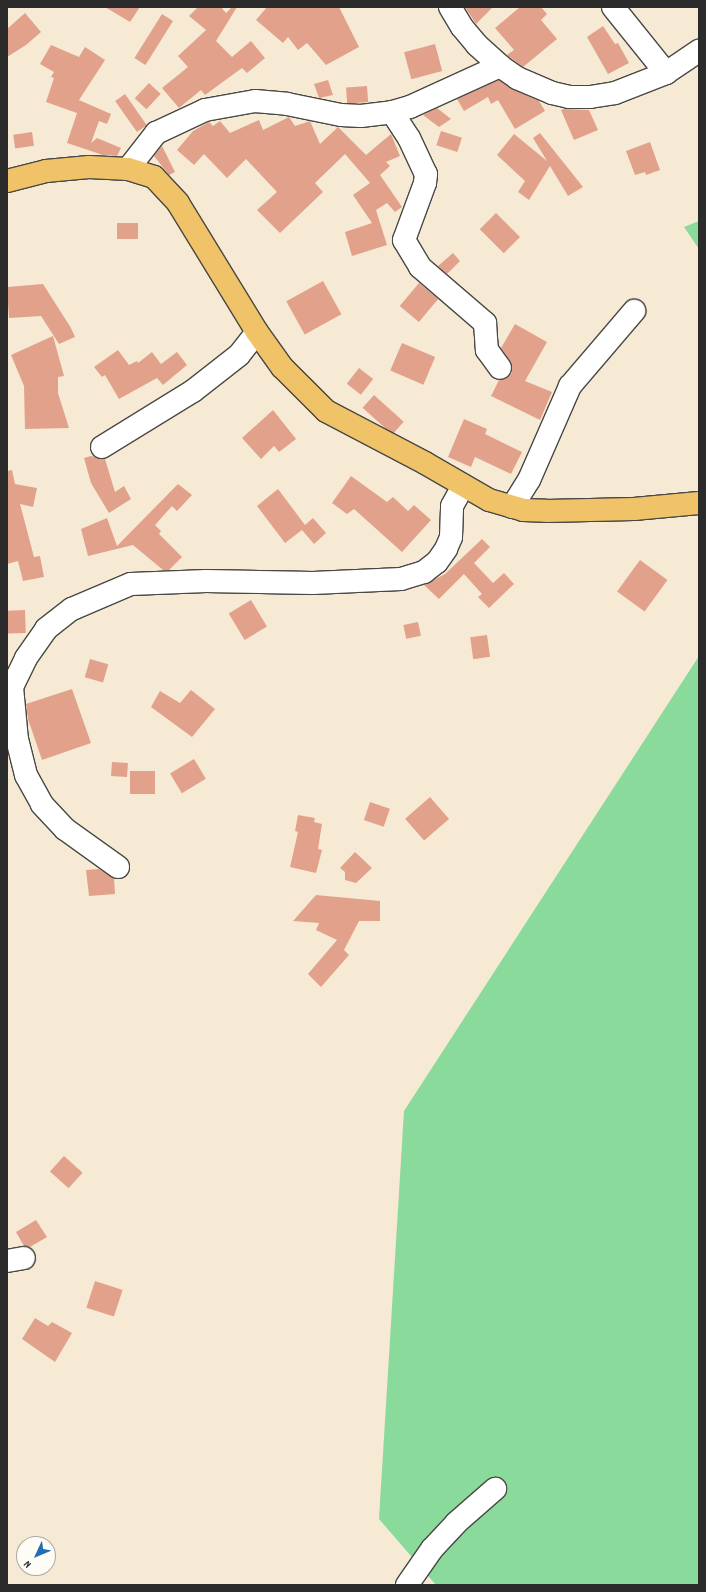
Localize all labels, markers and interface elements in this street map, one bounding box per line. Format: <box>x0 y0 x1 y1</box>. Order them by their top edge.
north arrow <box>16 1536 56 1576</box>
text: N <box>20 1556 36 1571</box>

